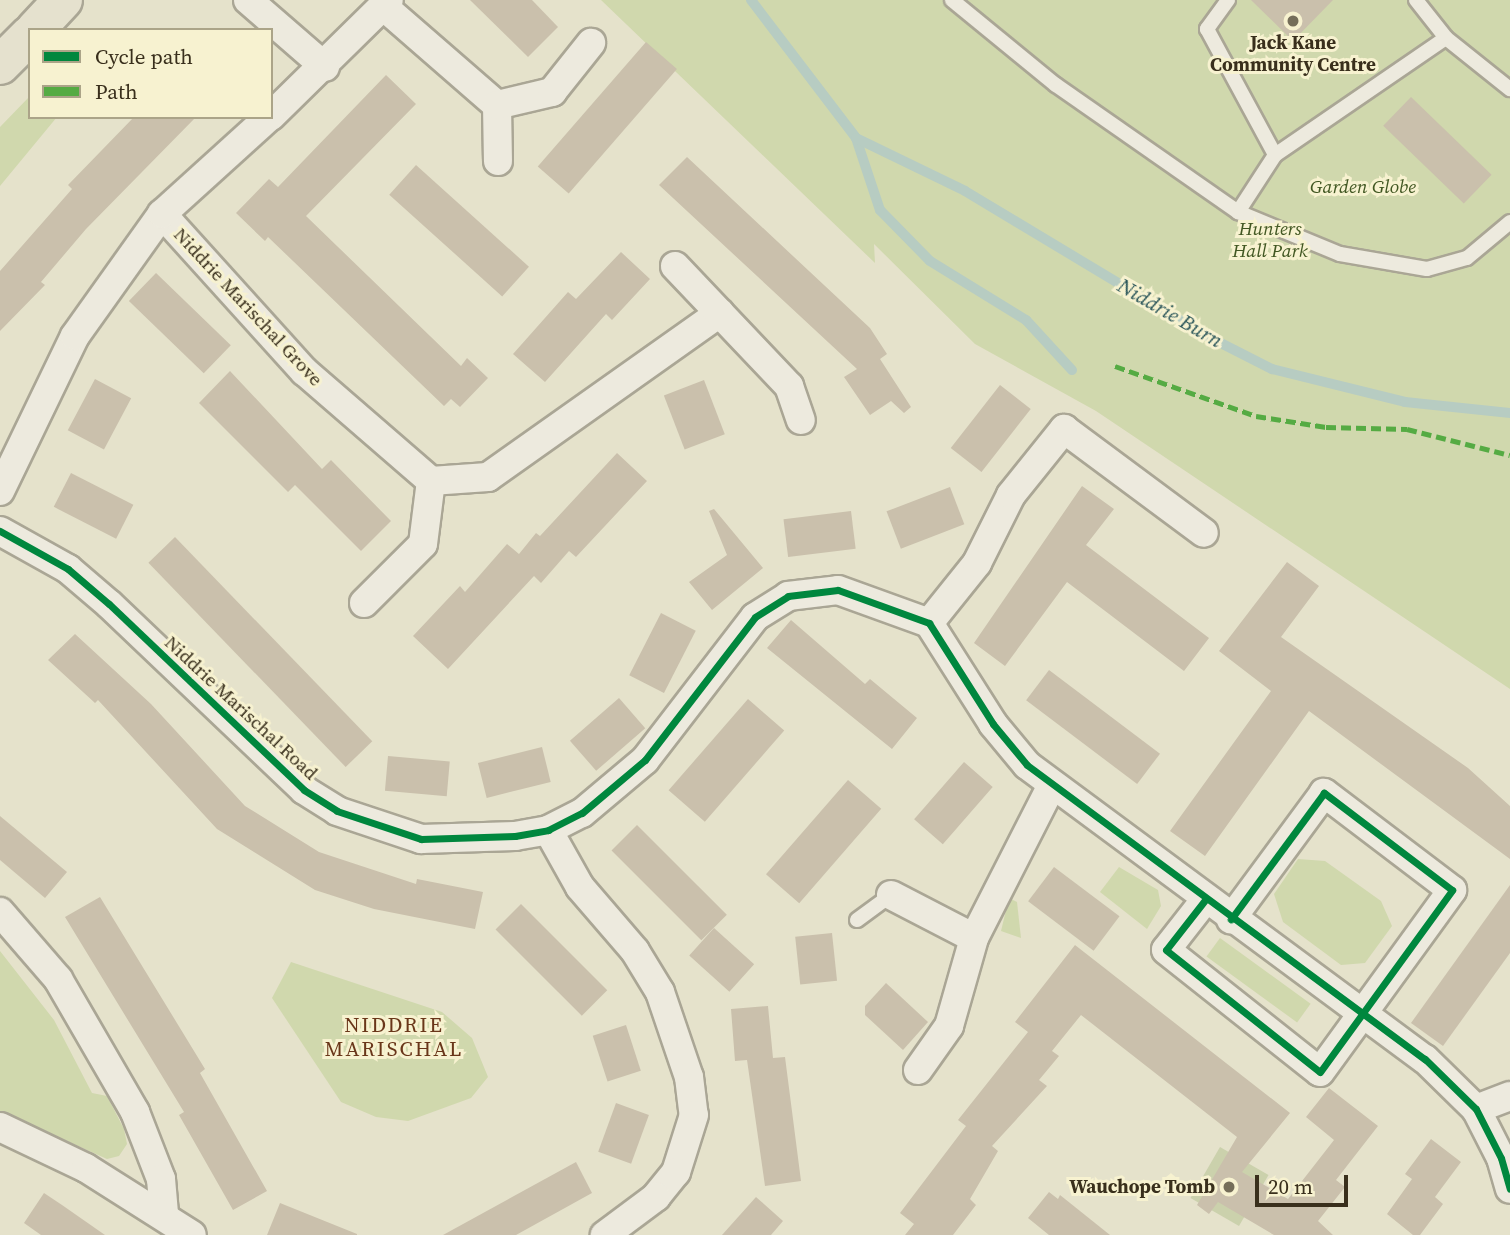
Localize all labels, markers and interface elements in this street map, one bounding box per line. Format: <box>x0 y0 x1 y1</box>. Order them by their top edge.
marker: Jack Kane Community Centre <box>1285 13 1301 29</box>
legend <box>28 28 273 119</box>
place label: Jack Kane Community Centre <box>1210 32 1376 76</box>
text: Cycle path <box>95 42 193 71</box>
text: Path <box>95 77 138 106</box>
park label: Garden Globe <box>1310 176 1416 198</box>
park label: Hunters Hall Park <box>1232 218 1308 262</box>
street label: Niddrie Marischal Grove <box>169 223 327 391</box>
water label: Niddrie Burn <box>1113 273 1227 353</box>
street label: Niddrie Marischal Road <box>160 631 322 785</box>
district label: NIDDRIE MARISCHAL <box>326 1012 462 1062</box>
scale bar <box>1258 1162 1351 1206</box>
text: 20 m <box>1268 1172 1313 1201</box>
place label: Wauchope Tomb <box>1069 1176 1215 1198</box>
marker: Wauchope Tomb <box>1221 1179 1237 1195</box>

